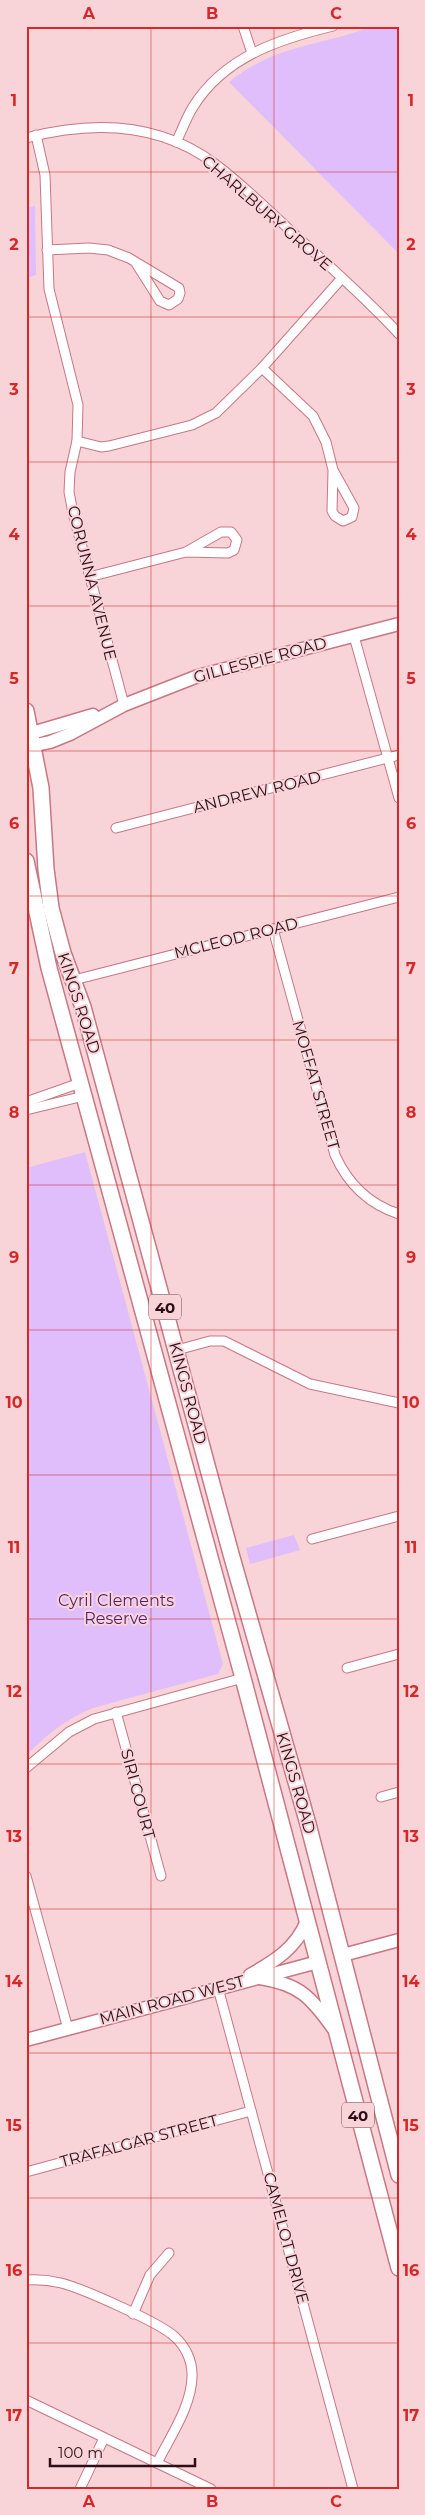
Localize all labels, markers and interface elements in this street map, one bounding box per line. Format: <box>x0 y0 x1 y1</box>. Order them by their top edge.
text: A <box>82 4 96 23</box>
text: B <box>206 4 218 23</box>
text: C <box>330 4 342 23</box>
text: 1 <box>11 91 17 110</box>
text: 1 <box>408 91 414 110</box>
street label: CHARLBURY GROVE <box>198 151 336 275</box>
text: 2 <box>9 235 19 254</box>
text: 2 <box>406 235 416 254</box>
text: 3 <box>8 380 19 399</box>
text: 3 <box>405 380 416 399</box>
street label: CORUNNA AVENUE <box>64 504 120 662</box>
text: 4 <box>8 525 20 544</box>
text: 4 <box>405 525 417 544</box>
street label: GILLESPIE ROAD <box>191 633 329 687</box>
text: 5 <box>9 669 19 688</box>
text: 5 <box>406 669 416 688</box>
street label: ANDREW ROAD <box>191 767 323 817</box>
text: 6 <box>9 814 19 833</box>
text: 6 <box>406 814 416 833</box>
street label: MCLEOD ROAD <box>172 913 300 963</box>
street label: KINGS ROAD <box>54 950 104 1056</box>
text: 7 <box>9 959 19 978</box>
text: 7 <box>406 959 416 978</box>
street label: MOFFAT STREET <box>288 1018 344 1153</box>
text: 8 <box>9 1103 19 1122</box>
text: 8 <box>406 1103 416 1122</box>
text: 9 <box>9 1248 19 1267</box>
text: 9 <box>406 1248 416 1267</box>
road number: 40 <box>149 1294 181 1320</box>
street label: KINGS ROAD <box>165 1340 211 1446</box>
text: 10 <box>5 1393 23 1412</box>
text: 10 <box>402 1393 420 1412</box>
text: 11 <box>8 1538 20 1557</box>
text: 11 <box>405 1538 417 1557</box>
park label: Cyril Clements Reserve <box>58 1591 174 1628</box>
text: 12 <box>6 1682 22 1701</box>
text: 12 <box>403 1682 419 1701</box>
street label: KINGS ROAD <box>272 1730 320 1836</box>
street label: SIRI COURT <box>117 1747 159 1842</box>
text: 13 <box>6 1827 22 1846</box>
text: 13 <box>403 1827 419 1846</box>
street label: MAIN ROAD WEST <box>97 1971 247 2029</box>
text: 14 <box>5 1972 23 1991</box>
text: 14 <box>402 1972 420 1991</box>
road number: 40 <box>342 2102 374 2128</box>
street label: TRAFALGAR STREET <box>58 2111 221 2171</box>
text: 15 <box>6 2116 22 2135</box>
text: 15 <box>403 2116 419 2135</box>
street label: CAMELOT DRIVE <box>259 2170 313 2306</box>
text: 16 <box>6 2261 22 2280</box>
text: 16 <box>403 2261 419 2280</box>
text: 17 <box>6 2406 22 2425</box>
text: 17 <box>403 2406 419 2425</box>
scale bar <box>50 2435 195 2467</box>
text: 100 m <box>58 2443 103 2462</box>
text: A <box>82 2492 96 2511</box>
text: B <box>206 2492 218 2511</box>
text: C <box>330 2492 342 2511</box>

